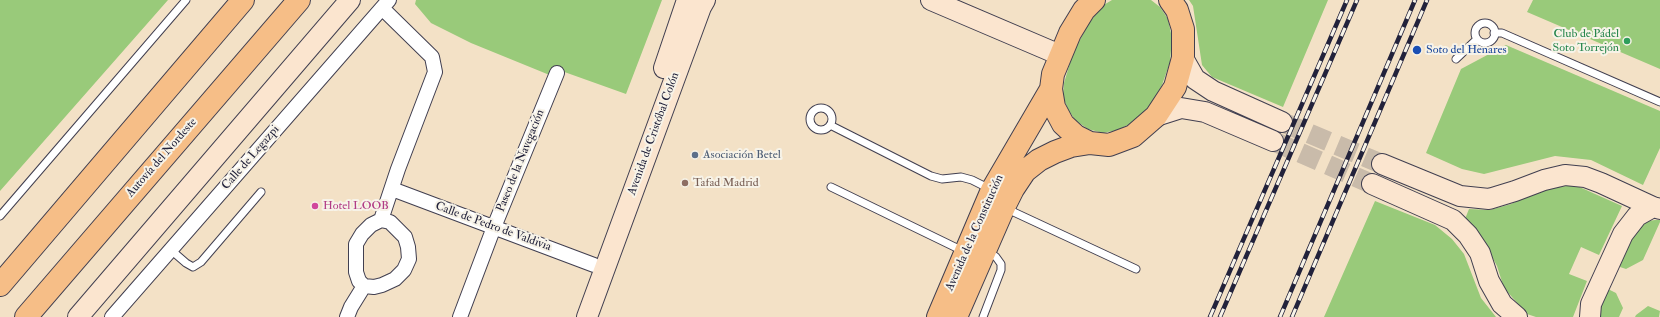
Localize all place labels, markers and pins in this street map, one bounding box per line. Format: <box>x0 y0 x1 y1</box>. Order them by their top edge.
place label: Club de Pádel Soto Torrejón <box>1553 27 1619 55</box>
marker: Club de Pádel Soto Torrejón <box>1622 36 1632 46</box>
place label: Soto del Henares <box>1426 43 1507 57</box>
marker: Soto del Henares <box>1411 44 1423 56</box>
place label: Asociación Betel <box>703 148 781 162</box>
marker: Asociación Betel <box>690 150 700 160</box>
place label: Tafad Madrid <box>693 176 759 190</box>
marker: Tafad Madrid <box>680 178 690 188</box>
place label: Hotel LOOB <box>323 199 389 213</box>
marker: Hotel LOOB <box>310 201 320 211</box>

